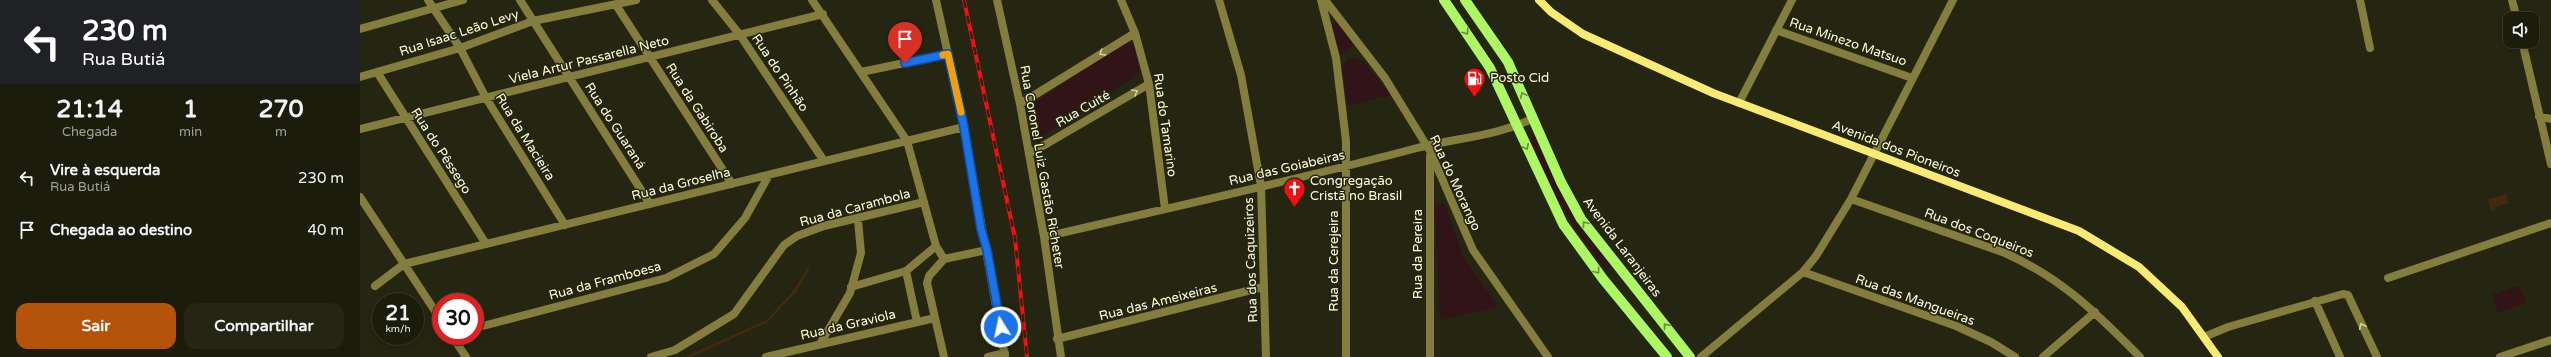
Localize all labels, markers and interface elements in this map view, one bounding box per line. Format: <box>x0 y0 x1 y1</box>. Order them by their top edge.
street label: Rua Isaac Leão Levy <box>397 6 521 60</box>
map controls <box>2503 12 2539 48</box>
button: sound <box>2503 12 2539 48</box>
text: 230 m <box>82 14 168 48</box>
street label: Rua Minezo Matsuo <box>1787 14 1909 70</box>
icon: left <box>16 16 68 68</box>
pin <box>888 22 922 63</box>
icon: arrive <box>894 28 916 50</box>
one-way arrow <box>1461 28 1469 35</box>
street label: Rua do Pinhão <box>748 31 812 115</box>
street label: Viela Artur Passarella Neto <box>507 32 671 88</box>
text: Rua Butiá <box>82 48 165 70</box>
one-way arrow <box>1099 49 1106 56</box>
street label: Rua da Gabiroba <box>662 60 732 156</box>
street label: Rua Coronel Luiz Gastão Richeter <box>1016 64 1068 270</box>
fuel station icon: Posto Cid <box>1462 65 1488 98</box>
place label: Posto Cid <box>1490 70 1549 86</box>
street label: Rua do Tamarino <box>1150 72 1180 178</box>
street label: Rua do Guaraná <box>581 80 649 172</box>
street label: Rua Cuité <box>1053 87 1113 131</box>
street label: Rua da Macieira <box>492 90 558 184</box>
one-way arrow <box>1131 90 1138 97</box>
one-way arrow <box>1520 91 1528 99</box>
text: 21:14 <box>56 95 123 124</box>
text: 1 <box>183 95 198 124</box>
text: 270 <box>258 95 304 124</box>
street label: Rua do Pêssego <box>407 105 475 197</box>
street label: Avenida dos Pioneiros <box>1829 117 1963 181</box>
text: Chegada <box>62 124 117 140</box>
text: min <box>179 124 202 140</box>
text: m <box>275 124 287 140</box>
street label: Rua do Morango <box>1426 133 1484 234</box>
one-way arrow <box>1521 143 1528 150</box>
street label: Rua das Goiabeiras <box>1227 147 1347 189</box>
text: Vire à esquerda <box>50 161 160 179</box>
street label: Rua da Groselha <box>630 164 732 204</box>
icon: left <box>16 167 38 189</box>
text: 230 m <box>298 169 344 187</box>
place label: Congregação Cristã no Brasil <box>1310 173 1402 204</box>
church icon: Congregação Cristã no Brasil <box>1282 175 1308 208</box>
text: Rua Butiá <box>50 179 110 195</box>
street label: Rua da Carambola <box>798 186 912 230</box>
street label: Avenida Laranjeiras <box>1579 194 1665 300</box>
street label: Rua dos Caquizeiros <box>1241 197 1261 323</box>
street label: Rua dos Coqueiros <box>1922 205 2036 261</box>
street label: Rua da Pereira <box>1410 209 1426 299</box>
street label: Rua da Cerejeira <box>1326 210 1342 312</box>
icon: arrive <box>16 219 38 241</box>
text: Chegada ao destino <box>50 221 192 239</box>
text: 40 m <box>307 221 344 239</box>
one-way arrow <box>1583 222 1590 229</box>
street label: Rua da Framboesa <box>547 258 663 304</box>
one-way arrow <box>1592 267 1599 274</box>
street label: Rua das Mangueiras <box>1853 271 1977 329</box>
street label: Rua das Ameixeiras <box>1097 280 1219 324</box>
speed limit sign: 30 <box>432 293 484 345</box>
text: 21 <box>385 302 411 326</box>
button: Sair <box>16 303 176 349</box>
button: Compartilhar <box>184 303 344 349</box>
street label: Rua da Graviola <box>799 306 897 344</box>
position arrow <box>980 306 1022 348</box>
text: km/h <box>385 323 411 335</box>
one-way arrow <box>2359 323 2367 330</box>
one-way arrow <box>1663 324 1670 331</box>

